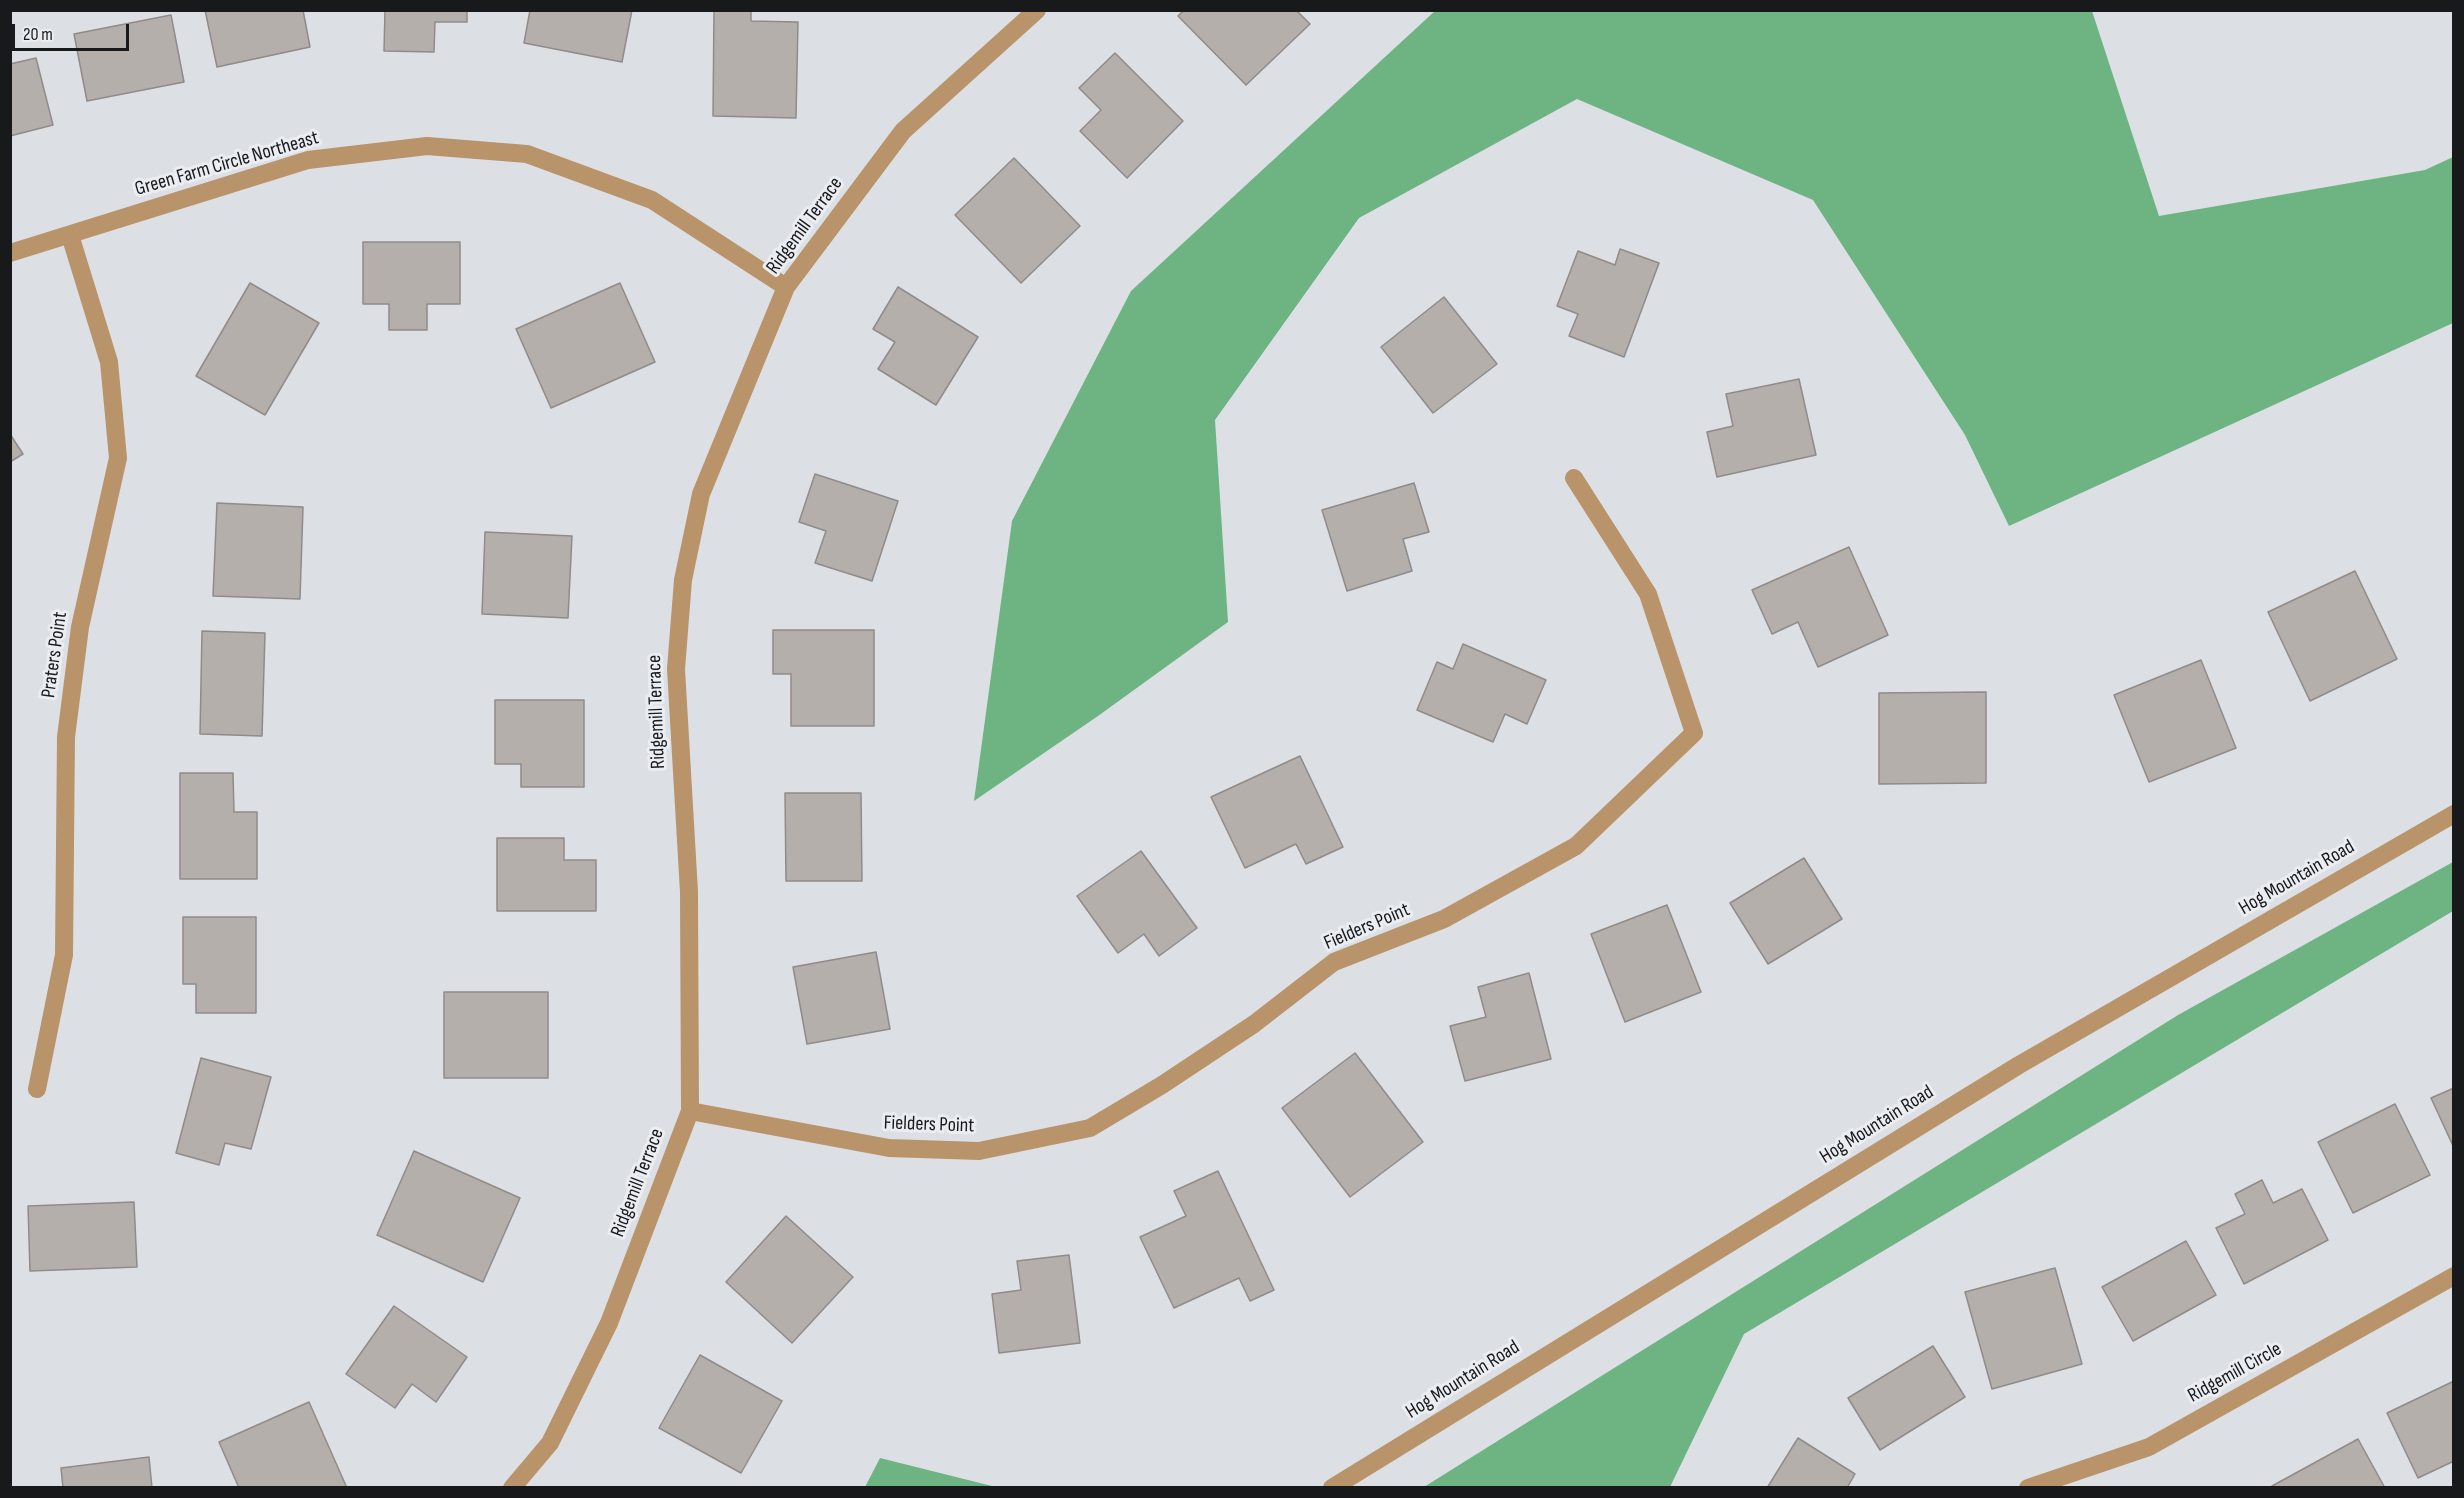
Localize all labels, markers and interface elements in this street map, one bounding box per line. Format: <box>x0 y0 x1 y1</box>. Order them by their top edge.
scale bar <box>15 12 132 50</box>
text: 20 m <box>23 24 53 45</box>
street label: Green Farm Circle Northeast <box>132 126 322 202</box>
street label: Ridgemill Terrace <box>762 173 848 279</box>
street label: Praters Point <box>37 610 73 700</box>
street label: Ridgemill Terrace <box>643 655 671 769</box>
street label: Hog Mountain Road <box>2235 835 2359 921</box>
street label: Fielders Point <box>1321 898 1413 956</box>
street label: Hog Mountain Road <box>1816 1081 1938 1169</box>
street label: Fielders Point <box>883 1111 975 1139</box>
street label: Ridgemill Terrace <box>606 1125 670 1241</box>
street label: Hog Mountain Road <box>1402 1336 1524 1424</box>
street label: Ridgemill Circle <box>2184 1338 2286 1408</box>

